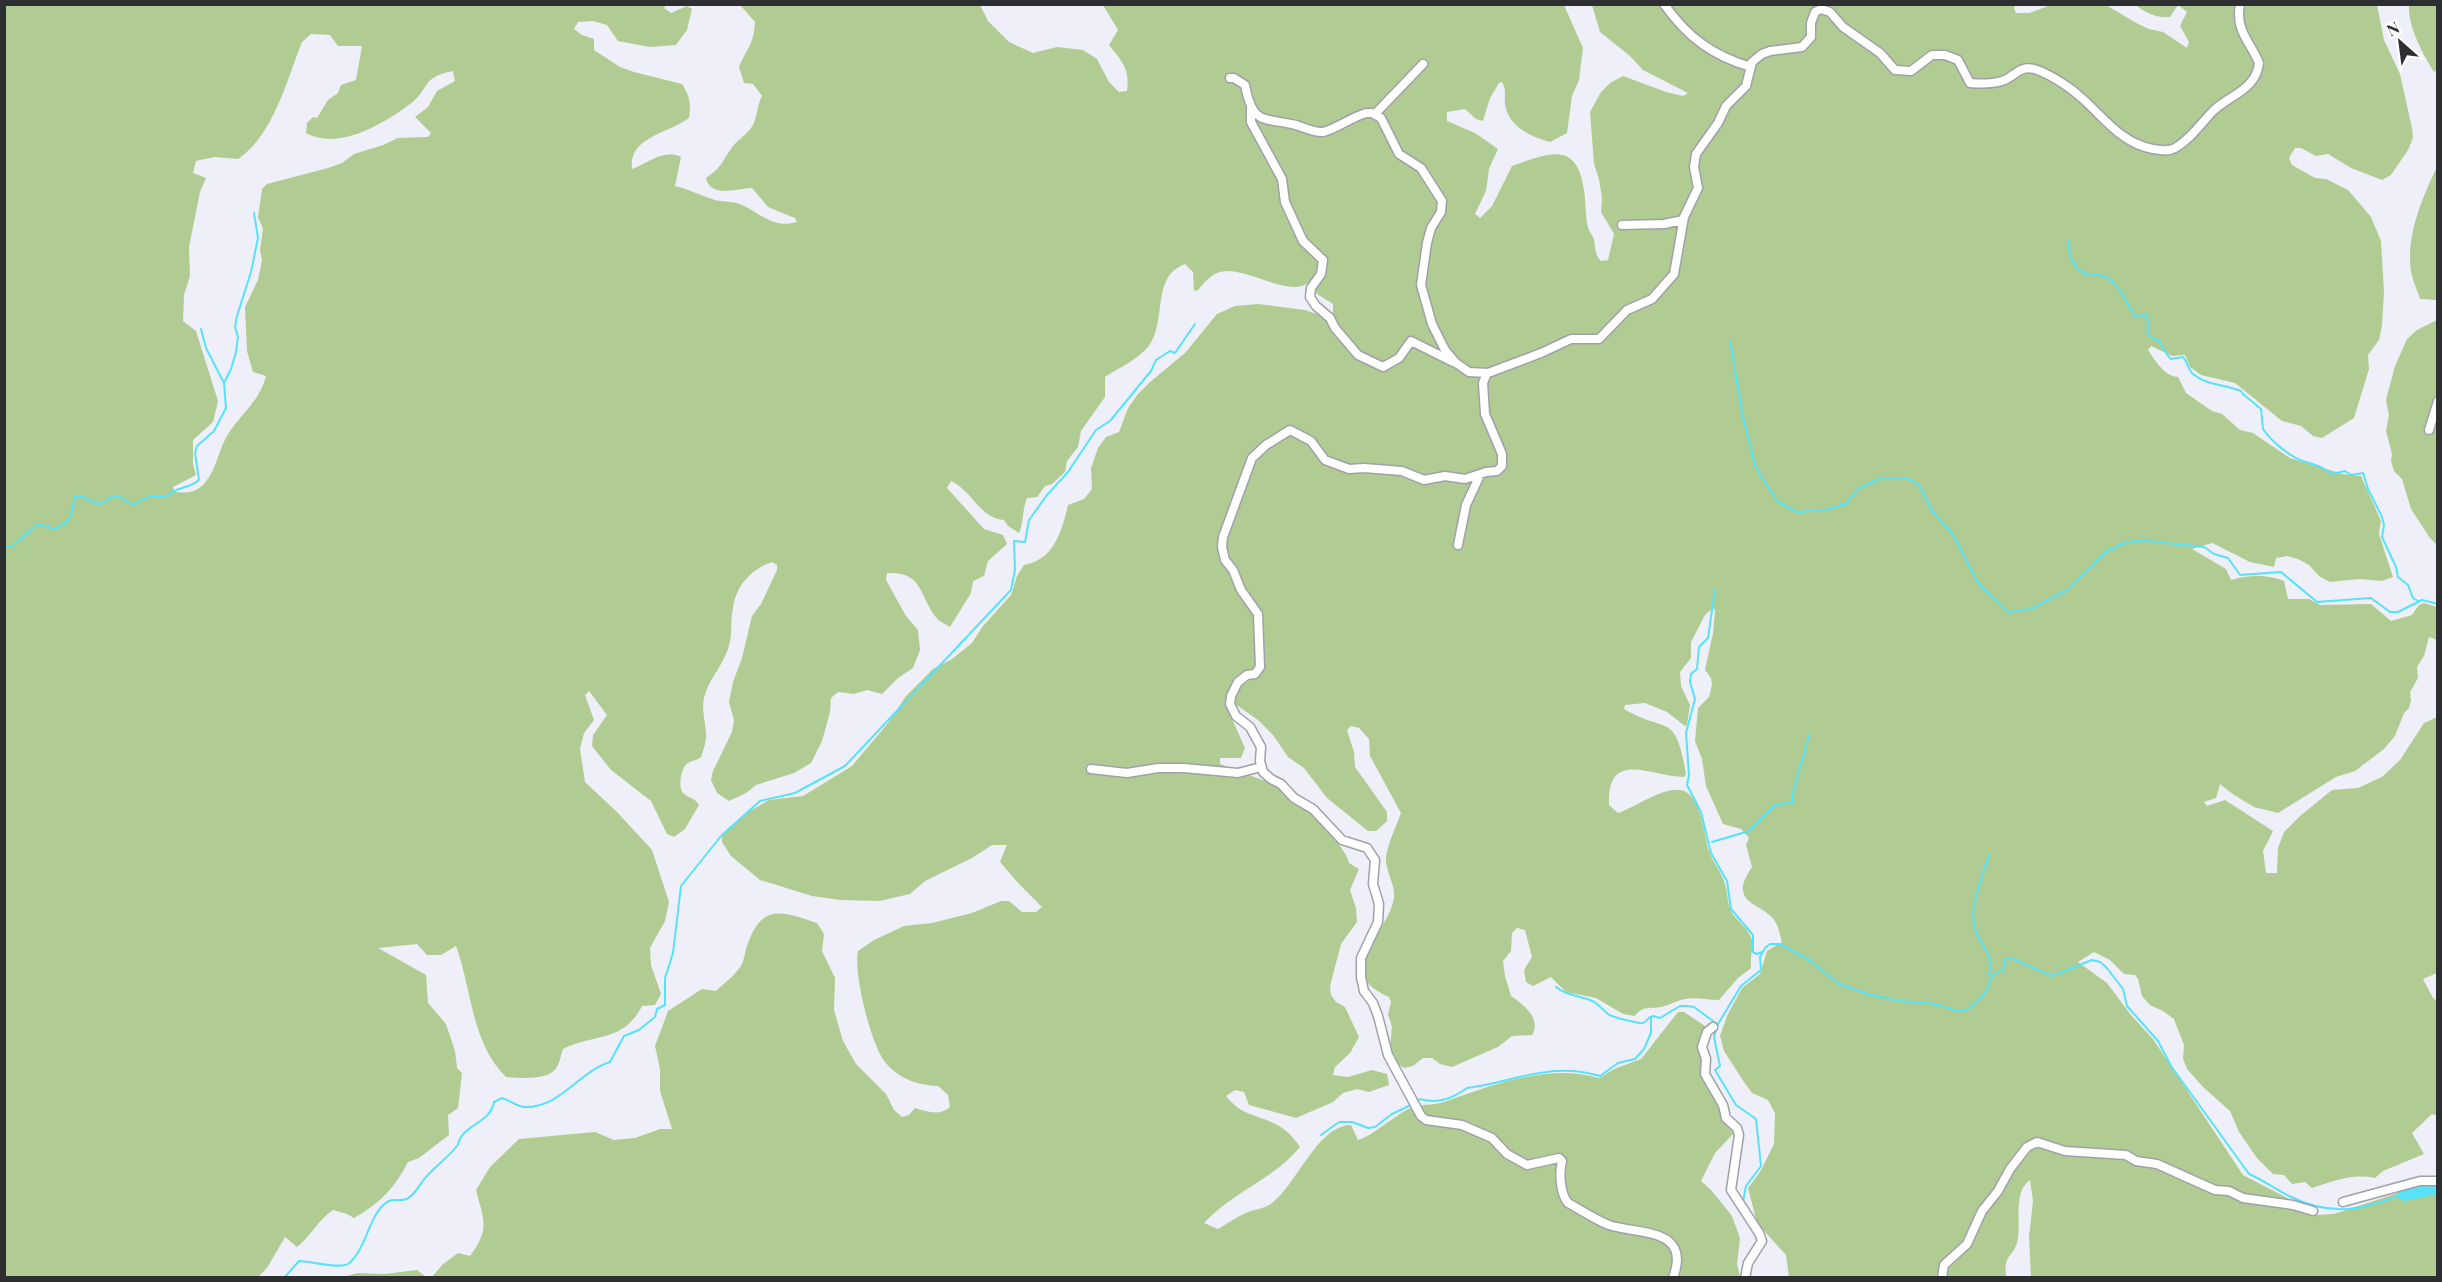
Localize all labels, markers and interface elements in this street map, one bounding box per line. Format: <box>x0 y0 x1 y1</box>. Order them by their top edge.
north arrow <box>2370 12 2430 72</box>
text: N <box>2383 16 2403 40</box>

